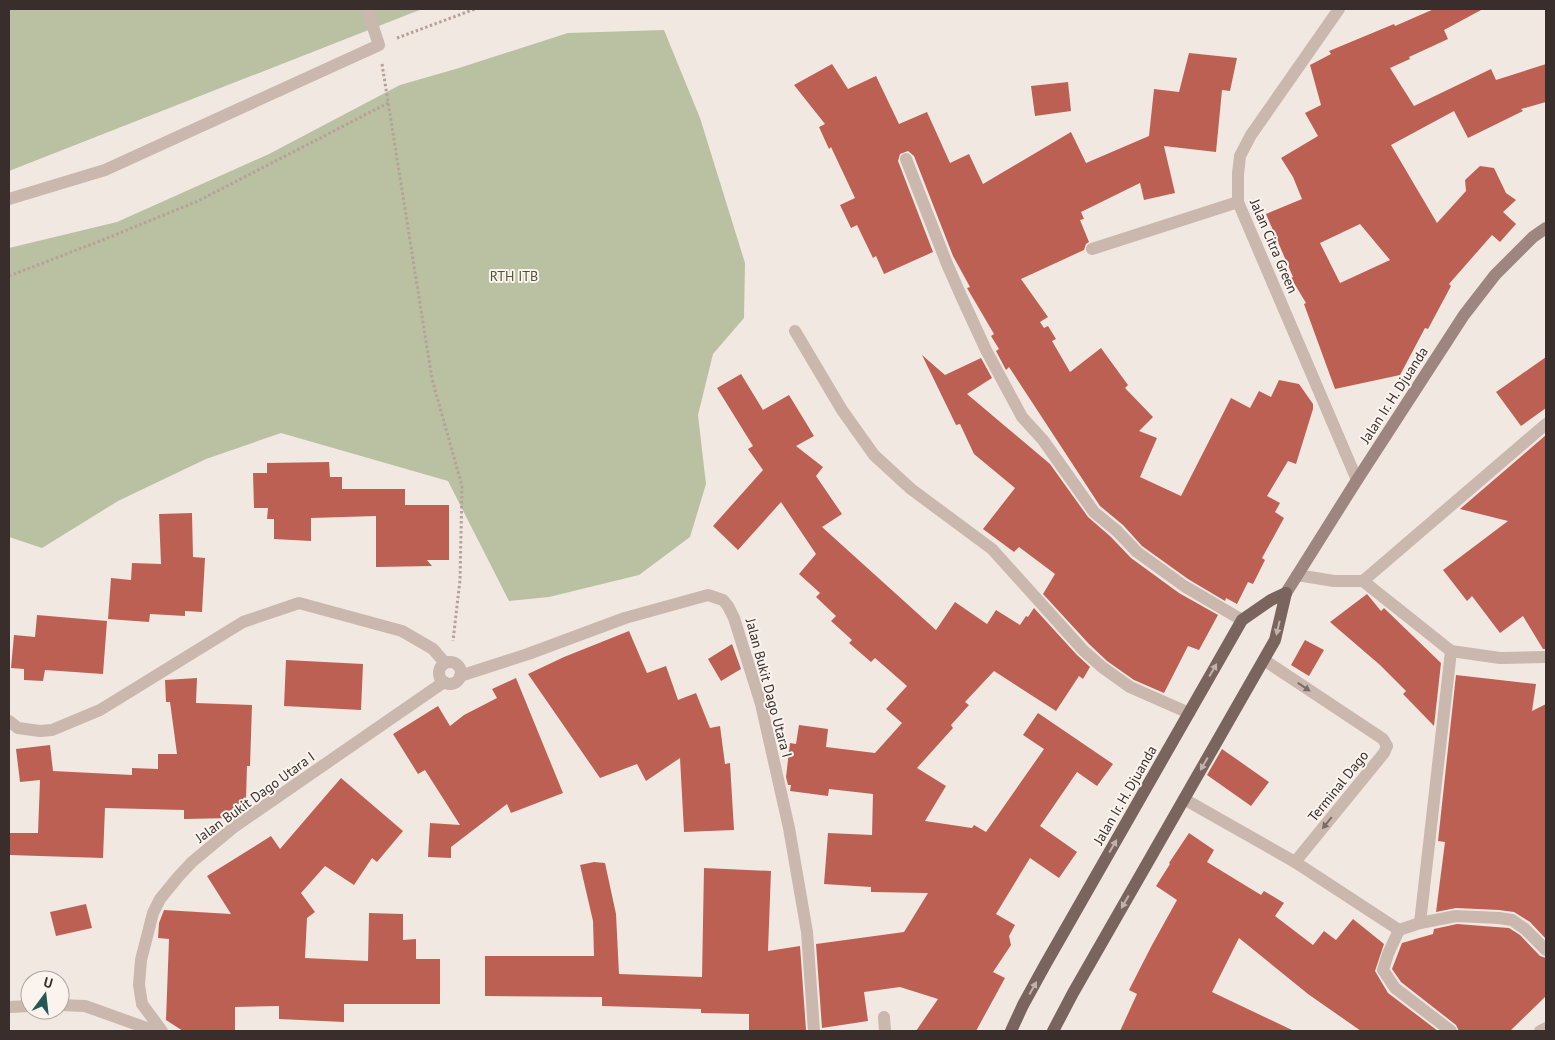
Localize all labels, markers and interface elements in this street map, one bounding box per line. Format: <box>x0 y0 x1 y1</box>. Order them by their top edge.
street label: Jalan Citra Green <box>1246 195 1302 296</box>
park label: RTH ITB <box>490 267 538 285</box>
street label: Jalan Ir. H. Djuanda <box>1356 343 1432 448</box>
street label: Jalan Bukit Dago Utara I <box>742 615 796 760</box>
one-way arrow <box>1274 620 1282 635</box>
one-way arrow <box>1209 664 1218 677</box>
one-way arrow <box>1298 682 1311 692</box>
street label: Jalan Ir. H. Djuanda <box>1089 742 1161 849</box>
street label: Terminal Dago <box>1304 747 1372 825</box>
street label: Jalan Bukit Dago Utara I <box>191 748 318 847</box>
one-way arrow <box>1200 757 1208 772</box>
one-way arrow <box>1322 816 1333 829</box>
one-way arrow <box>1108 840 1117 853</box>
one-way arrow <box>1121 895 1129 909</box>
north arrow <box>20 970 70 1020</box>
text: U <box>42 973 55 992</box>
one-way arrow <box>1028 981 1037 994</box>

